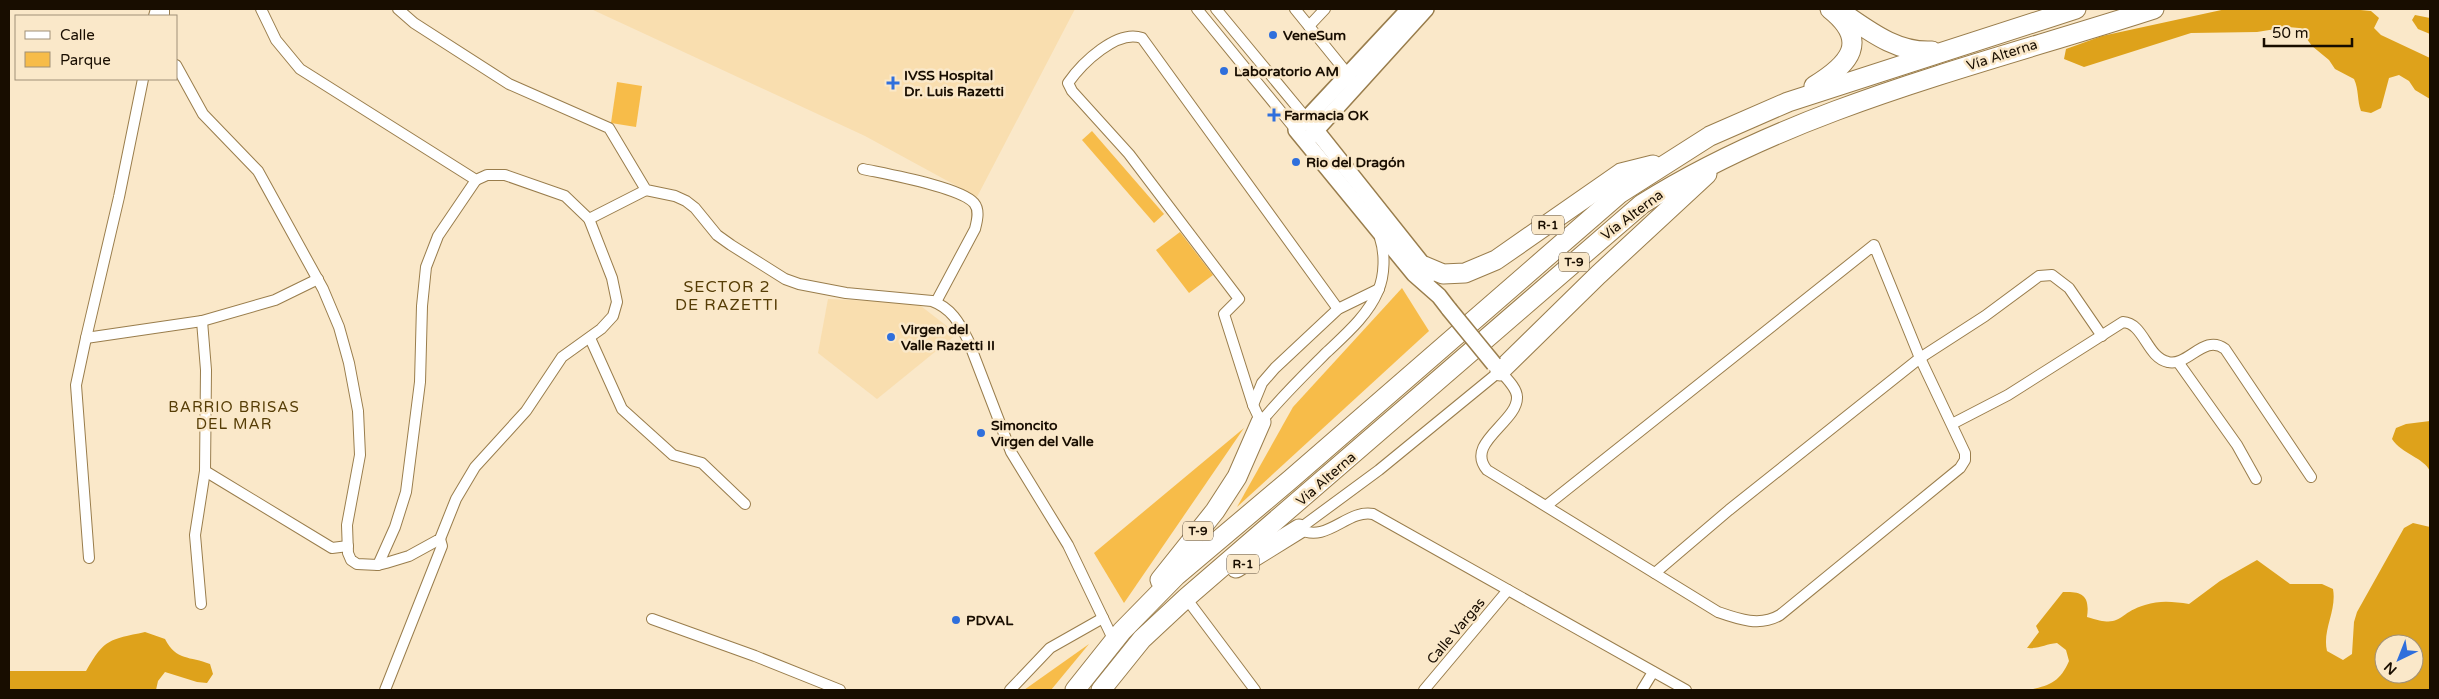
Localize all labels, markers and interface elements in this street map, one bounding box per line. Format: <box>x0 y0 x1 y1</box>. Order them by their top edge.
legend <box>15 15 178 80</box>
scale bar <box>2264 15 2352 47</box>
text: 50 m <box>2272 24 2309 42</box>
text: Calle <box>60 26 95 44</box>
place label: VeneSum <box>1283 27 1346 44</box>
marker: VeneSum <box>1267 29 1279 41</box>
street label: Vía Alterna <box>1964 36 2040 74</box>
text: Parque <box>60 51 111 69</box>
place label: Laboratorio AM <box>1234 63 1339 80</box>
marker: Laboratorio AM <box>1218 65 1230 77</box>
place label: IVSS Hospital Dr. Luis Razetti <box>904 67 1004 100</box>
marker: IVSS Hospital Dr. Luis Razetti <box>886 76 900 90</box>
place label: Farmacia OK <box>1284 107 1369 124</box>
marker: Farmacia OK <box>1268 109 1280 121</box>
place label: Rio del Dragón <box>1306 154 1405 171</box>
marker: Rio del Dragón <box>1290 156 1302 168</box>
street label: Vía Alterna <box>1598 186 1666 244</box>
road number: R-1 <box>1532 216 1564 234</box>
road number: T-9 <box>1559 252 1589 272</box>
district label: SECTOR 2 DE RAZETTI <box>675 277 779 315</box>
place label: Virgen del Valle Razetti II <box>901 321 995 354</box>
marker: Virgen del Valle Razetti II <box>885 331 897 343</box>
district label: BARRIO BRISAS DEL MAR <box>168 398 300 433</box>
place label: Simoncito Virgen del Valle <box>991 417 1094 450</box>
marker: Simoncito Virgen del Valle <box>975 427 987 439</box>
street label: Vía Alterna <box>1293 449 1359 509</box>
road number: T-9 <box>1183 522 1213 540</box>
road number: R-1 <box>1227 554 1259 574</box>
street label: Calle Vargas <box>1423 594 1489 668</box>
place label: PDVAL <box>966 612 1014 629</box>
marker: PDVAL <box>950 614 962 626</box>
north arrow <box>2374 634 2424 684</box>
text: N <box>2381 658 2400 678</box>

